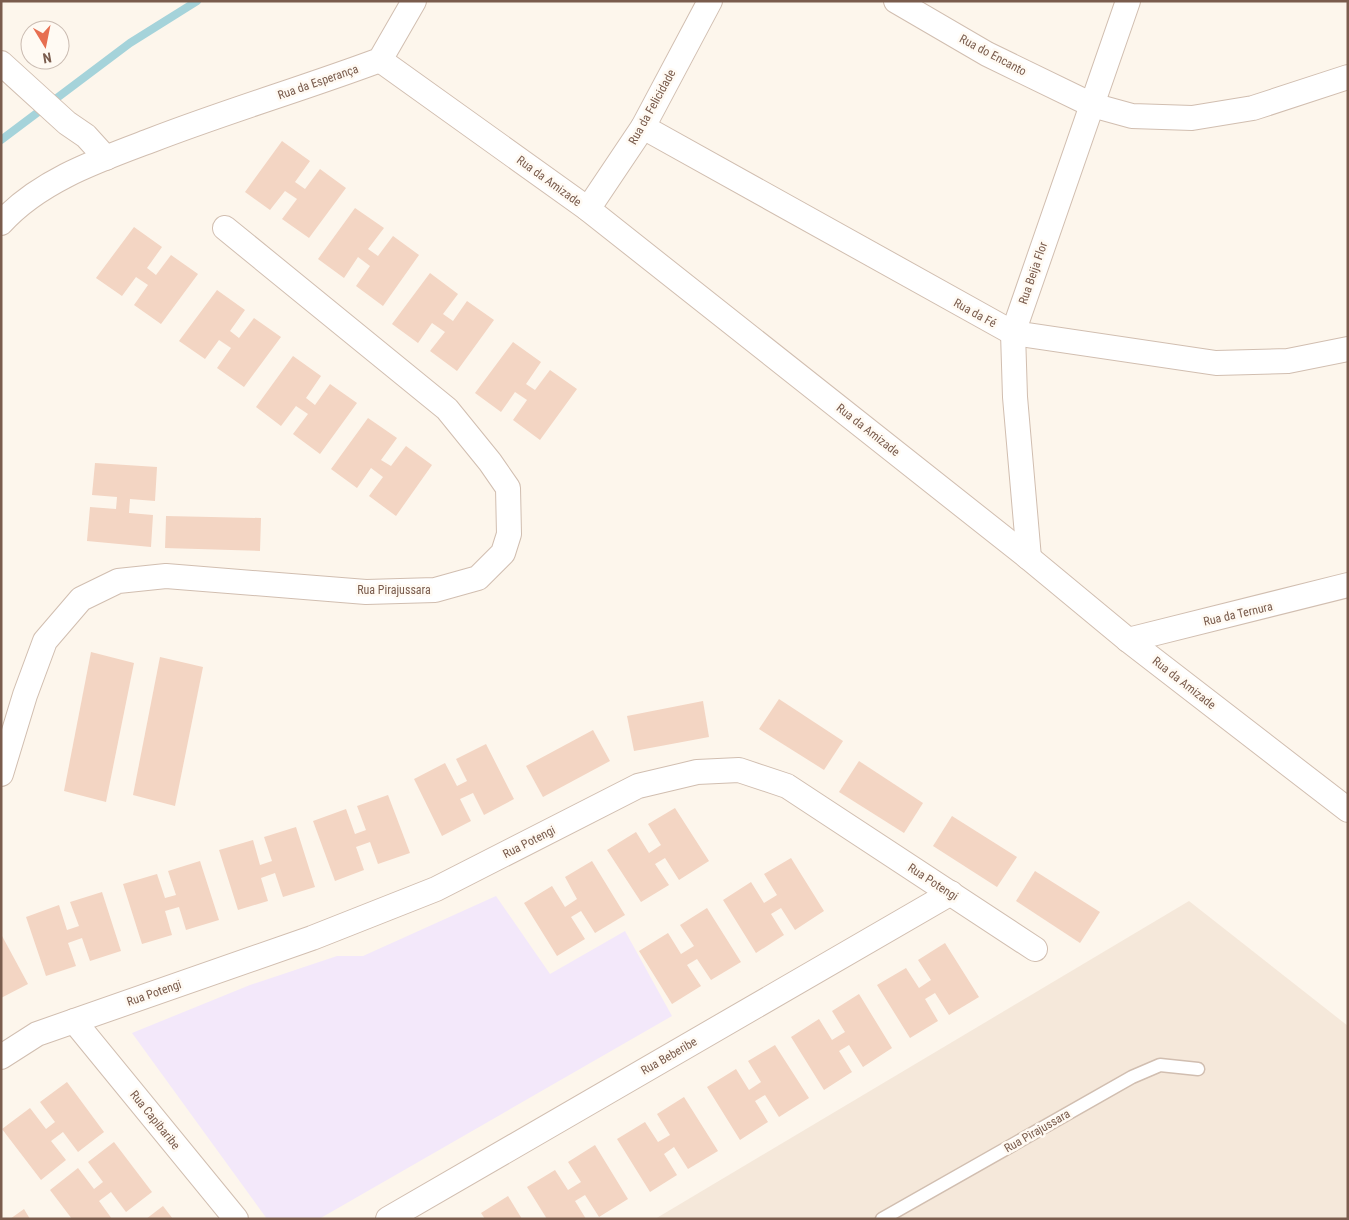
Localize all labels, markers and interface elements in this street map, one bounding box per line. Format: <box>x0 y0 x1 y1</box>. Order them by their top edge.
north arrow <box>20 20 70 70</box>
street label: Rua do Encanto <box>957 32 1029 78</box>
text: N <box>42 49 53 66</box>
street label: Rua da Esperança <box>276 62 360 102</box>
street label: Rua da Felicidade <box>626 67 679 147</box>
street label: Rua da Amizade <box>514 153 584 209</box>
street label: Rua Beija Flor <box>1016 240 1050 306</box>
street label: Rua da Fé <box>951 296 999 331</box>
street label: Rua da Amizade <box>834 401 903 459</box>
street label: Rua Pirajussara <box>357 583 431 597</box>
street label: Rua da Ternura <box>1202 599 1274 629</box>
street label: Rua da Amizade <box>1150 654 1219 712</box>
street label: Rua Potengi <box>500 823 558 861</box>
street label: Rua Potengi <box>905 861 961 903</box>
street label: Rua Potengi <box>125 977 183 1009</box>
street label: Rua Beberibe <box>639 1034 700 1078</box>
street label: Rua Capibaribe <box>127 1088 183 1152</box>
street label: Rua Pirajussara <box>1002 1106 1073 1155</box>

